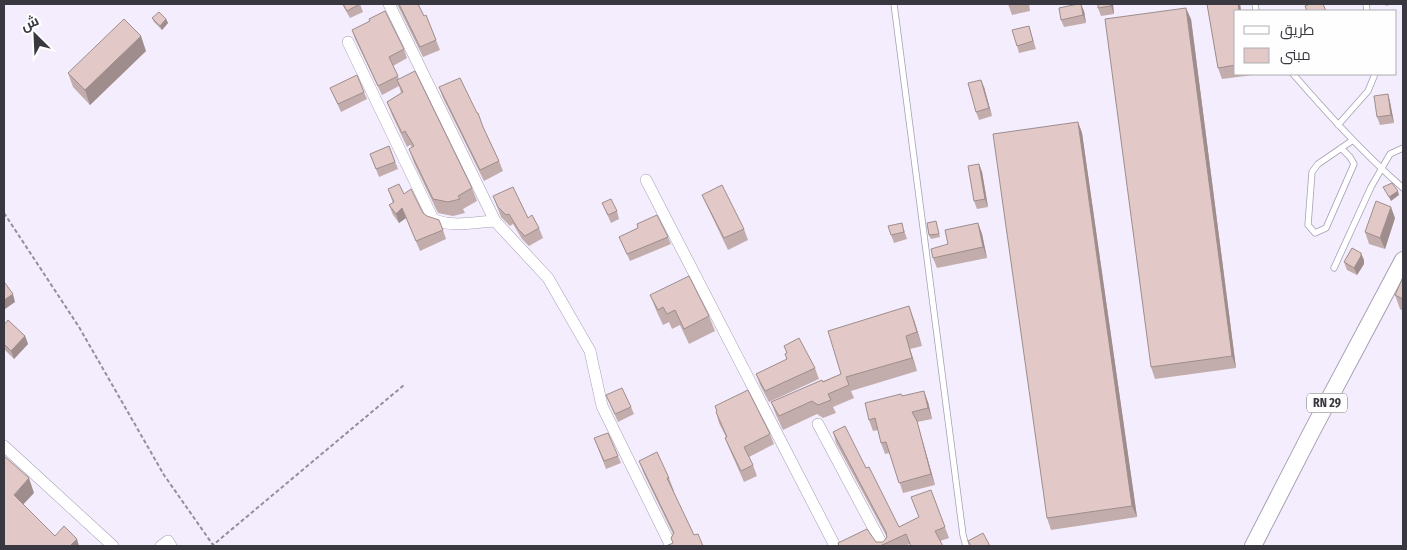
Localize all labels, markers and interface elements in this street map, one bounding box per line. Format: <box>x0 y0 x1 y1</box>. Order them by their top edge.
north arrow <box>10 10 60 60</box>
legend <box>1234 10 1397 75</box>
text: ش <box>18 12 42 35</box>
text: طريق <box>1280 21 1314 40</box>
text: مبنى <box>1280 46 1311 65</box>
road number: RN 29 <box>1307 393 1347 412</box>

